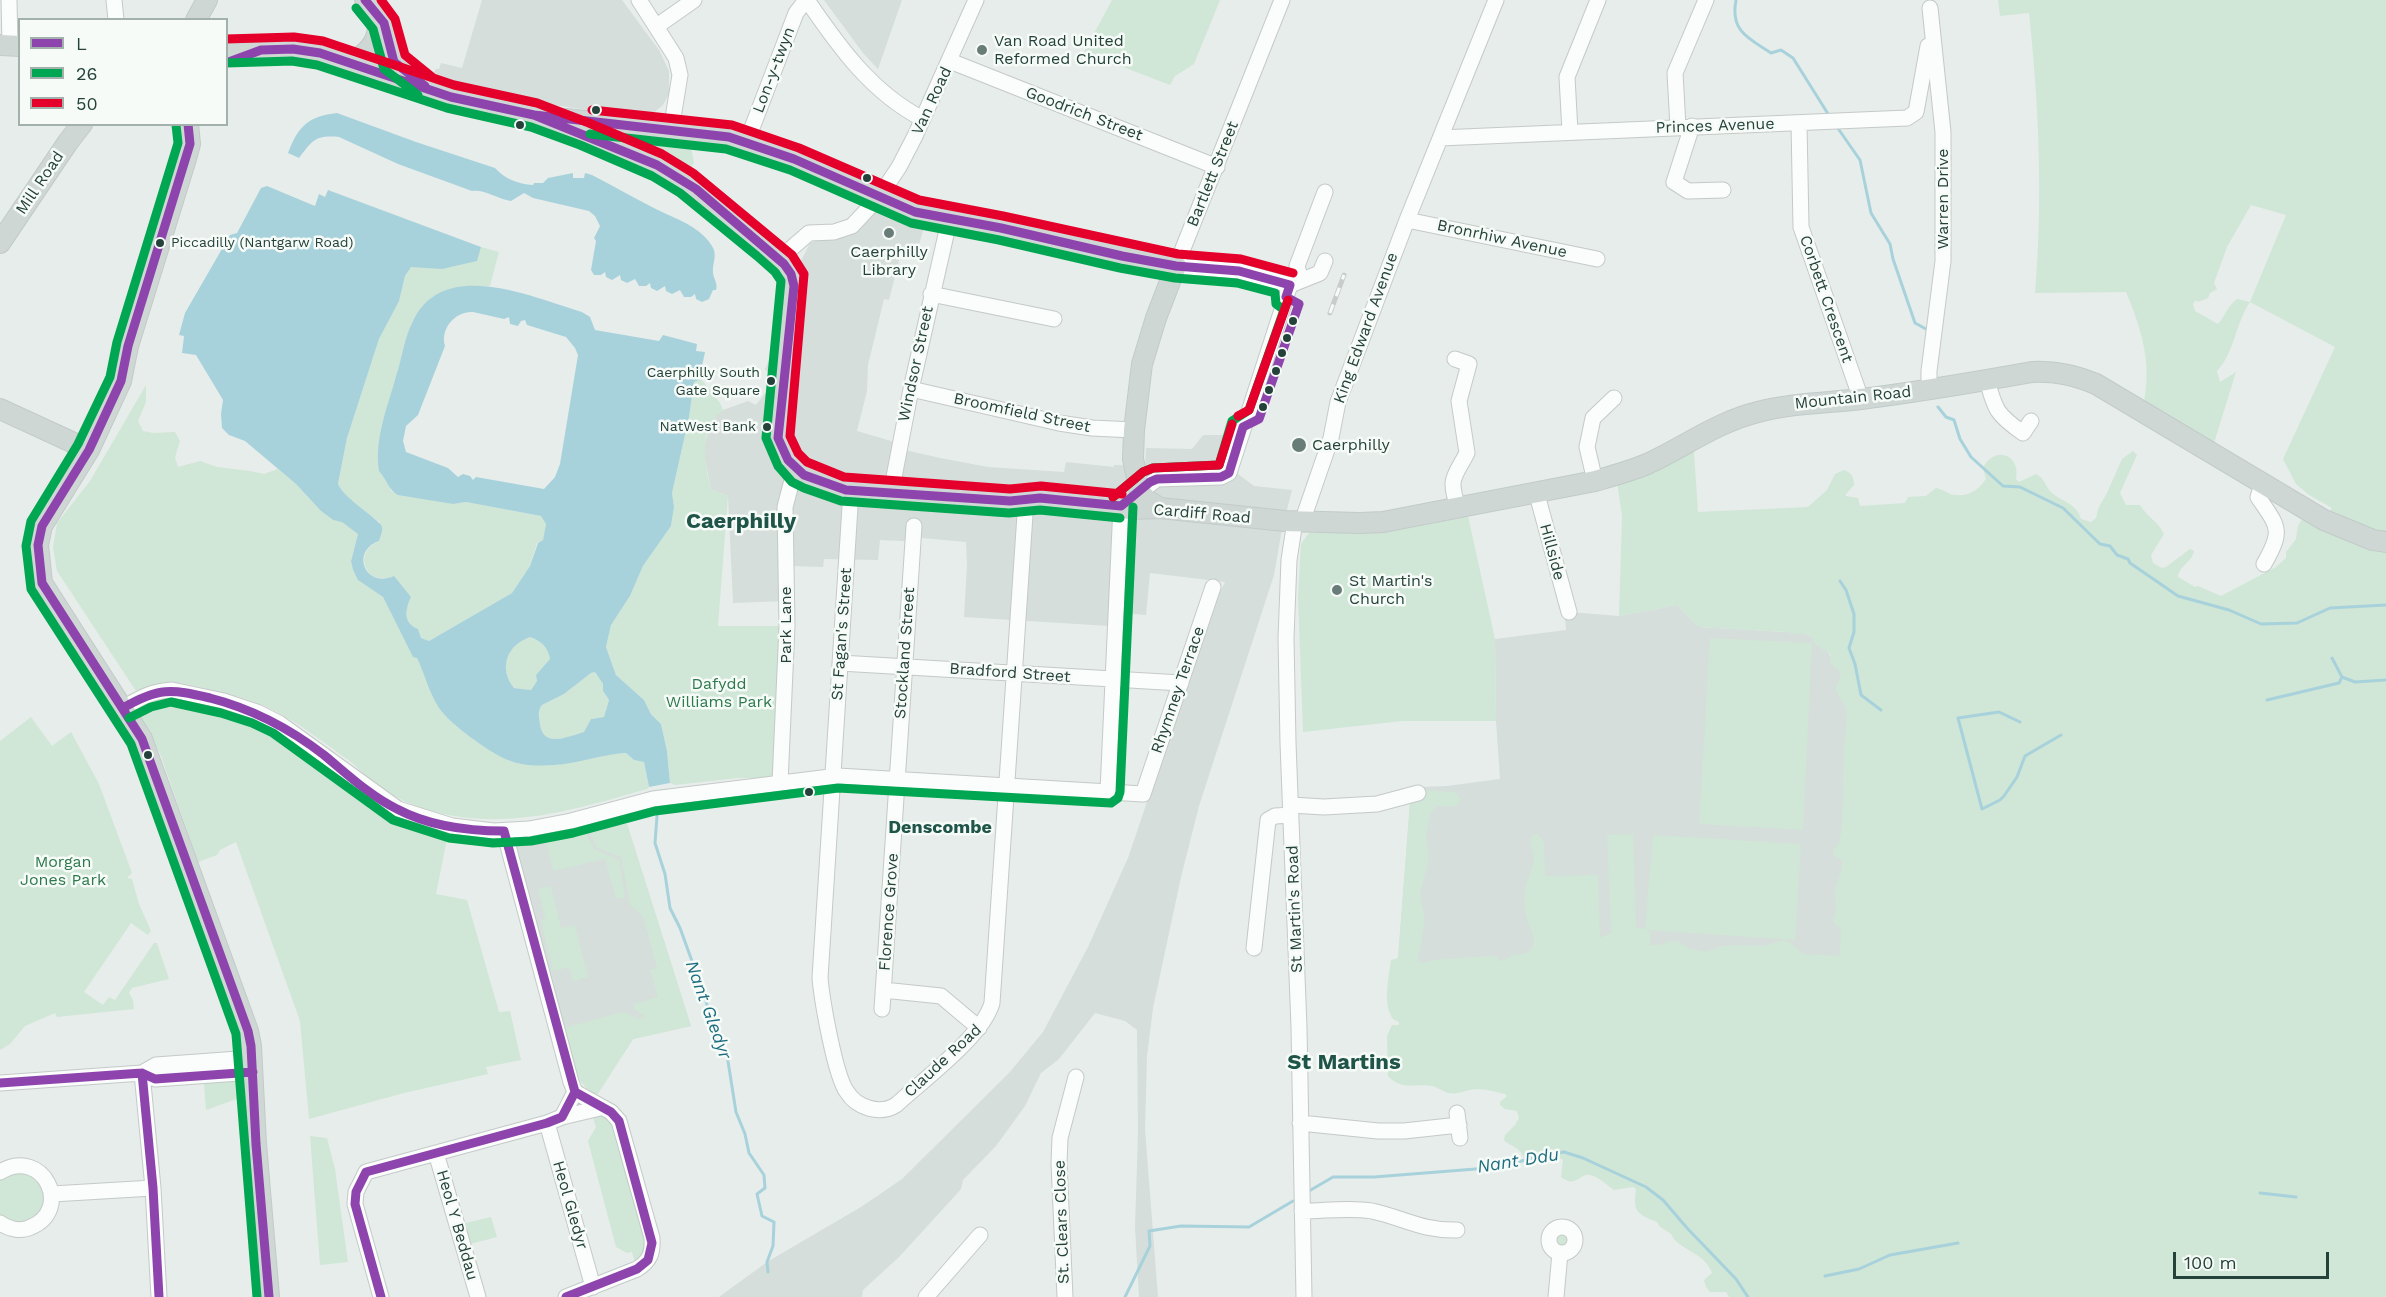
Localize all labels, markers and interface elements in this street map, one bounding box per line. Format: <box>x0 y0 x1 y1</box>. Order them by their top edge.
legend <box>18 18 228 126</box>
street label: Lon-y-twyn <box>749 24 799 116</box>
place label: Van Road United Reformed Church <box>994 31 1132 69</box>
text: L <box>76 33 87 54</box>
marker: Van Road United Reformed Church <box>975 43 989 57</box>
text: 26 <box>76 63 97 84</box>
street label: Van Road <box>908 64 956 138</box>
street label: Goodrich Street <box>1023 83 1145 145</box>
text: 50 <box>76 93 98 114</box>
unlabelled marker <box>590 104 602 116</box>
street label: Princes Avenue <box>1655 114 1775 138</box>
street label: Bartlett Street <box>1183 118 1243 230</box>
unlabelled marker <box>514 119 526 131</box>
street label: Mill Road <box>12 148 68 218</box>
street label: Warren Drive <box>1933 149 1953 249</box>
unlabelled marker <box>861 172 873 184</box>
street label: Bronrhiw Avenue <box>1435 216 1569 262</box>
marker: Caerphilly Library <box>882 226 896 240</box>
street label: Corbett Crescent <box>1795 233 1857 365</box>
place label: Piccadilly (Nantgarw Road) <box>171 235 353 251</box>
marker: Piccadilly (Nantgarw Road) <box>154 237 166 249</box>
place label: Caerphilly Library <box>850 242 928 280</box>
street label: King Edward Avenue <box>1330 250 1402 406</box>
street label: Windsor Street <box>894 304 938 424</box>
unlabelled marker <box>1287 315 1299 327</box>
unlabelled marker <box>1281 332 1293 344</box>
unlabelled marker <box>1276 347 1288 359</box>
place label: Caerphilly South Gate Square <box>647 365 760 398</box>
unlabelled marker <box>1270 365 1282 377</box>
marker: Caerphilly South Gate Square <box>765 375 777 387</box>
street label: Mountain Road <box>1794 382 1912 414</box>
unlabelled marker <box>1263 384 1275 396</box>
street label: Broomfield Street <box>952 389 1092 437</box>
unlabelled marker <box>1257 401 1269 413</box>
place label: NatWest Bank <box>660 419 756 435</box>
marker: NatWest Bank <box>761 421 773 433</box>
place label: Caerphilly <box>1312 435 1390 455</box>
marker: Caerphilly <box>1290 436 1308 454</box>
street label: Cardiff Road <box>1153 500 1251 528</box>
district label: Caerphilly <box>686 509 796 535</box>
street label: Hillside <box>1535 522 1569 582</box>
street label: St Fagan's Street <box>828 567 856 701</box>
place label: St Martin's Church <box>1349 571 1433 609</box>
marker: St Martin's Church <box>1330 583 1344 597</box>
street label: Park Lane <box>776 586 796 664</box>
street label: Stockland Street <box>891 586 919 720</box>
street label: Rhymney Terrace <box>1147 624 1209 756</box>
street label: Bradford Street <box>949 659 1071 687</box>
park label: Dafydd Williams Park <box>666 674 772 712</box>
unlabelled marker <box>142 749 154 761</box>
unlabelled marker <box>803 786 815 798</box>
district label: Denscombe <box>888 817 992 839</box>
street label: St Martin's Road <box>1283 845 1307 973</box>
park label: Morgan Jones Park <box>20 852 106 890</box>
street label: Florence Grove <box>875 852 903 972</box>
water label: Nant Gledyr <box>680 958 736 1062</box>
street label: Claude Road <box>900 1020 986 1102</box>
district label: St Martins <box>1287 1050 1401 1076</box>
water label: Nant Ddu <box>1476 1144 1560 1178</box>
street label: Heol Gledyr <box>548 1158 592 1252</box>
street label: St. Clears Close <box>1050 1160 1074 1284</box>
street label: Heol Y Beddau <box>432 1168 482 1282</box>
scale bar <box>2176 1240 2332 1278</box>
text: 100 m <box>2184 1252 2237 1273</box>

